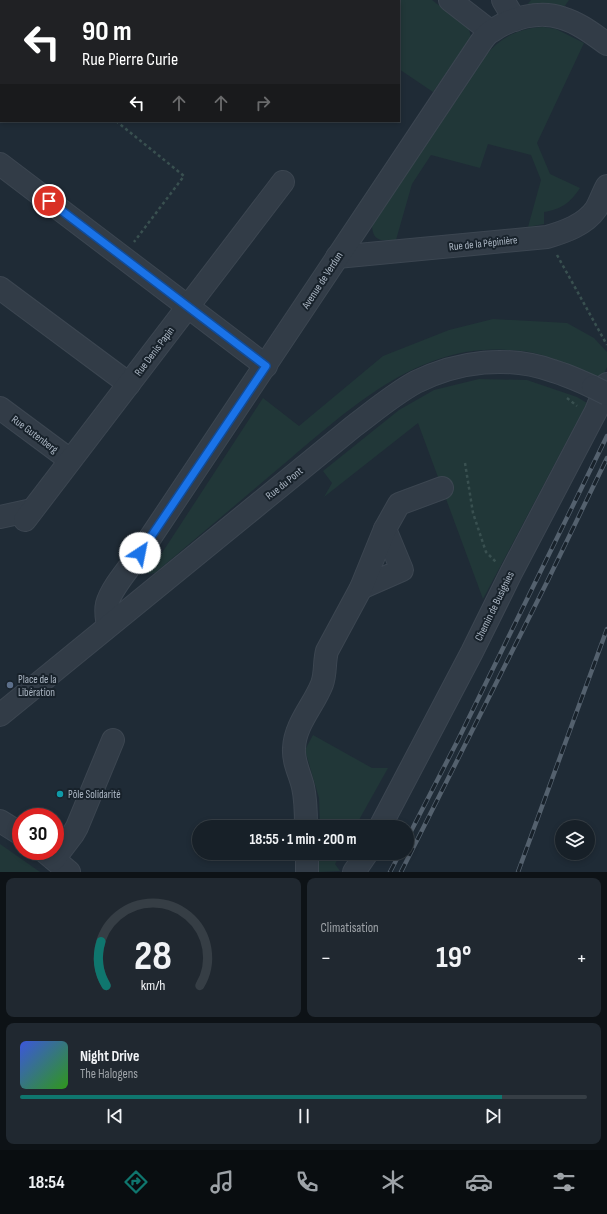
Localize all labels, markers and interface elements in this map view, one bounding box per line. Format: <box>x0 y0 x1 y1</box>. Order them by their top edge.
text: 90 m <box>82 15 132 48</box>
icon: left <box>16 16 68 68</box>
text: Rue Pierre Curie <box>82 49 178 70</box>
icon: left <box>126 92 148 114</box>
icon: ahead <box>168 92 190 114</box>
icon: ahead <box>210 92 232 114</box>
icon: right <box>252 92 274 114</box>
pin <box>32 184 66 218</box>
icon: arrive <box>38 190 60 212</box>
street label: Rue de la Pépinière <box>448 233 518 254</box>
street label: Avenue de Verdun <box>299 249 346 312</box>
street label: Rue Denis Papin <box>132 324 177 378</box>
street label: Rue Gutenberg <box>9 413 61 456</box>
street label: Rue du Pont <box>263 464 306 502</box>
position arrow <box>119 532 161 574</box>
street label: Chemin de Busignies <box>472 569 517 643</box>
place label: Place de la Libération <box>18 673 57 699</box>
marker: Place de la Libération <box>5 680 15 690</box>
place label: Pôle Solidarité <box>68 788 121 801</box>
marker: Pôle Solidarité <box>55 789 65 799</box>
speed limit sign: 30 <box>12 808 64 860</box>
map controls <box>555 820 595 860</box>
button: layers <box>555 820 595 860</box>
text: 18:55 · 1 min · 200 m <box>249 830 357 849</box>
text: Climatisation <box>321 920 379 936</box>
text: 28 <box>134 931 172 980</box>
text: 19° <box>436 940 471 976</box>
text: − <box>321 945 331 972</box>
text: + <box>576 945 587 972</box>
text: km/h <box>141 976 166 993</box>
text: Night Drive <box>80 1047 139 1066</box>
text: The Halogens <box>80 1066 138 1082</box>
icon: previous <box>104 1105 126 1127</box>
icon: pause <box>293 1105 315 1127</box>
icon: next <box>482 1105 504 1127</box>
icon: directions <box>122 1168 150 1196</box>
icon: music <box>208 1168 236 1196</box>
icon: phone <box>293 1168 321 1196</box>
icon: climate <box>379 1168 407 1196</box>
icon: car <box>465 1168 493 1196</box>
icon: filters <box>550 1168 578 1196</box>
text: 18:54 <box>29 1172 65 1193</box>

